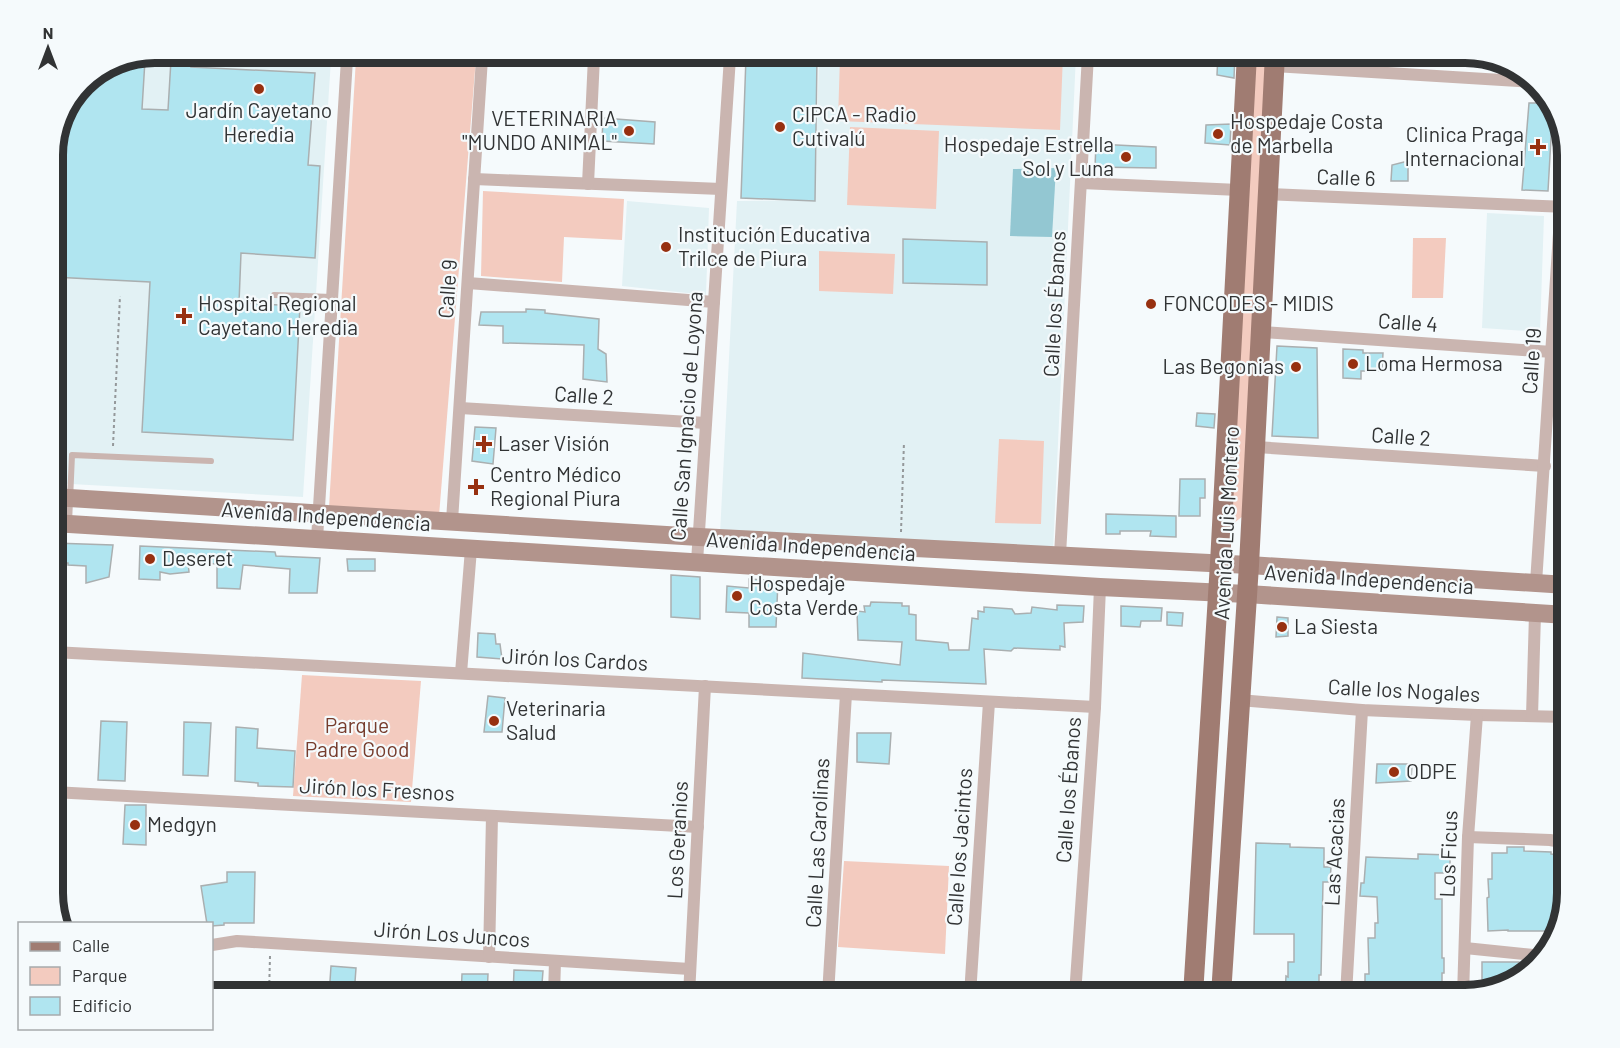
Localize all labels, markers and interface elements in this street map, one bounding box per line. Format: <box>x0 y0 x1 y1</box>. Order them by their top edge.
north arrow <box>18 18 78 78</box>
text: N <box>43 23 53 42</box>
marker: Jardín Cayetano Heredia <box>252 82 266 96</box>
place label: Jardín Cayetano Heredia <box>186 97 332 146</box>
place label: CIPCA - Radio Cutivalú <box>792 101 917 150</box>
place label: VETERINARIA "MUNDO ANIMAL" <box>462 105 617 154</box>
place label: Hospedaje Costa de Marbella <box>1230 108 1383 157</box>
marker: CIPCA - Radio Cutivalú <box>773 120 787 134</box>
place label: Clinica Praga Internacional <box>1404 121 1524 170</box>
marker: VETERINARIA "MUNDO ANIMAL" <box>622 124 636 138</box>
marker: Hospedaje Costa de Marbella <box>1211 127 1225 141</box>
place label: Hospedaje Estrella Sol y Luna <box>944 131 1114 180</box>
marker: Clinica Praga Internacional <box>1529 138 1547 156</box>
marker: Hospedaje Estrella Sol y Luna <box>1119 150 1133 164</box>
street label: Calle 6 <box>1316 163 1376 190</box>
place label: Institución Educativa Trilce de Piura <box>678 221 870 270</box>
street label: Calle los Ébanos <box>1037 230 1070 378</box>
marker: Institución Educativa Trilce de Piura <box>659 240 673 254</box>
street label: Calle 9 <box>432 258 461 319</box>
place label: Hospital Regional Cayetano Heredia <box>198 290 358 339</box>
street label: Calle San Ignacio de Loyona <box>664 290 707 542</box>
place label: FONCODES - MIDIS <box>1163 290 1334 315</box>
marker: FONCODES - MIDIS <box>1144 297 1158 311</box>
marker: Hospital Regional Cayetano Heredia <box>175 307 193 325</box>
street label: Calle 4 <box>1377 307 1439 336</box>
street label: Calle 19 <box>1516 327 1545 395</box>
place label: Loma Hermosa <box>1365 350 1503 375</box>
place label: Las Begonias <box>1162 353 1284 378</box>
marker: Loma Hermosa <box>1346 357 1360 371</box>
marker: Las Begonias <box>1289 360 1303 374</box>
street label: Calle 2 <box>553 380 615 409</box>
street label: Calle 2 <box>1370 421 1432 450</box>
street label: Avenida Luis Montero <box>1208 425 1243 621</box>
place label: Laser Visión <box>498 430 610 455</box>
marker: Laser Visión <box>475 435 493 453</box>
place label: Centro Médico Regional Piura <box>490 461 621 510</box>
marker: Centro Médico Regional Piura <box>467 478 485 496</box>
street label: Avenida Independencia <box>221 496 432 535</box>
street label: Avenida Independencia <box>706 526 917 565</box>
place label: Deseret <box>162 545 234 570</box>
marker: Deseret <box>143 552 157 566</box>
street label: Avenida Independencia <box>1264 559 1475 598</box>
place label: Hospedaje Costa Verde <box>749 570 859 619</box>
marker: Hospedaje Costa Verde <box>730 589 744 603</box>
place label: La Siesta <box>1294 613 1378 638</box>
marker: La Siesta <box>1275 620 1289 634</box>
street label: Jirón los Cardos <box>501 642 649 675</box>
street label: Calle los Nogales <box>1327 673 1481 706</box>
place label: Veterinaria Salud <box>506 695 606 744</box>
park label: Parque Padre Good <box>305 712 409 761</box>
marker: Veterinaria Salud <box>487 714 501 728</box>
street label: Calle los Ébanos <box>1050 716 1085 864</box>
street label: Calle Las Carolinas <box>800 757 833 928</box>
place label: ODPE <box>1406 758 1457 783</box>
marker: ODPE <box>1387 765 1401 779</box>
street label: Calle los Jacintos <box>941 767 976 927</box>
street label: Jirón los Fresnos <box>299 772 455 805</box>
street label: Los Geranios <box>661 780 692 900</box>
street label: Las Acacias <box>1318 797 1349 907</box>
street label: Los Ficus <box>1433 810 1462 898</box>
place label: Medgyn <box>147 811 217 836</box>
marker: Medgyn <box>128 818 142 832</box>
street label: Jirón Los Juncos <box>373 916 531 951</box>
legend <box>18 922 213 1030</box>
text: Calle <box>72 934 110 956</box>
text: Parque <box>72 964 127 986</box>
text: Edificio <box>72 994 132 1016</box>

